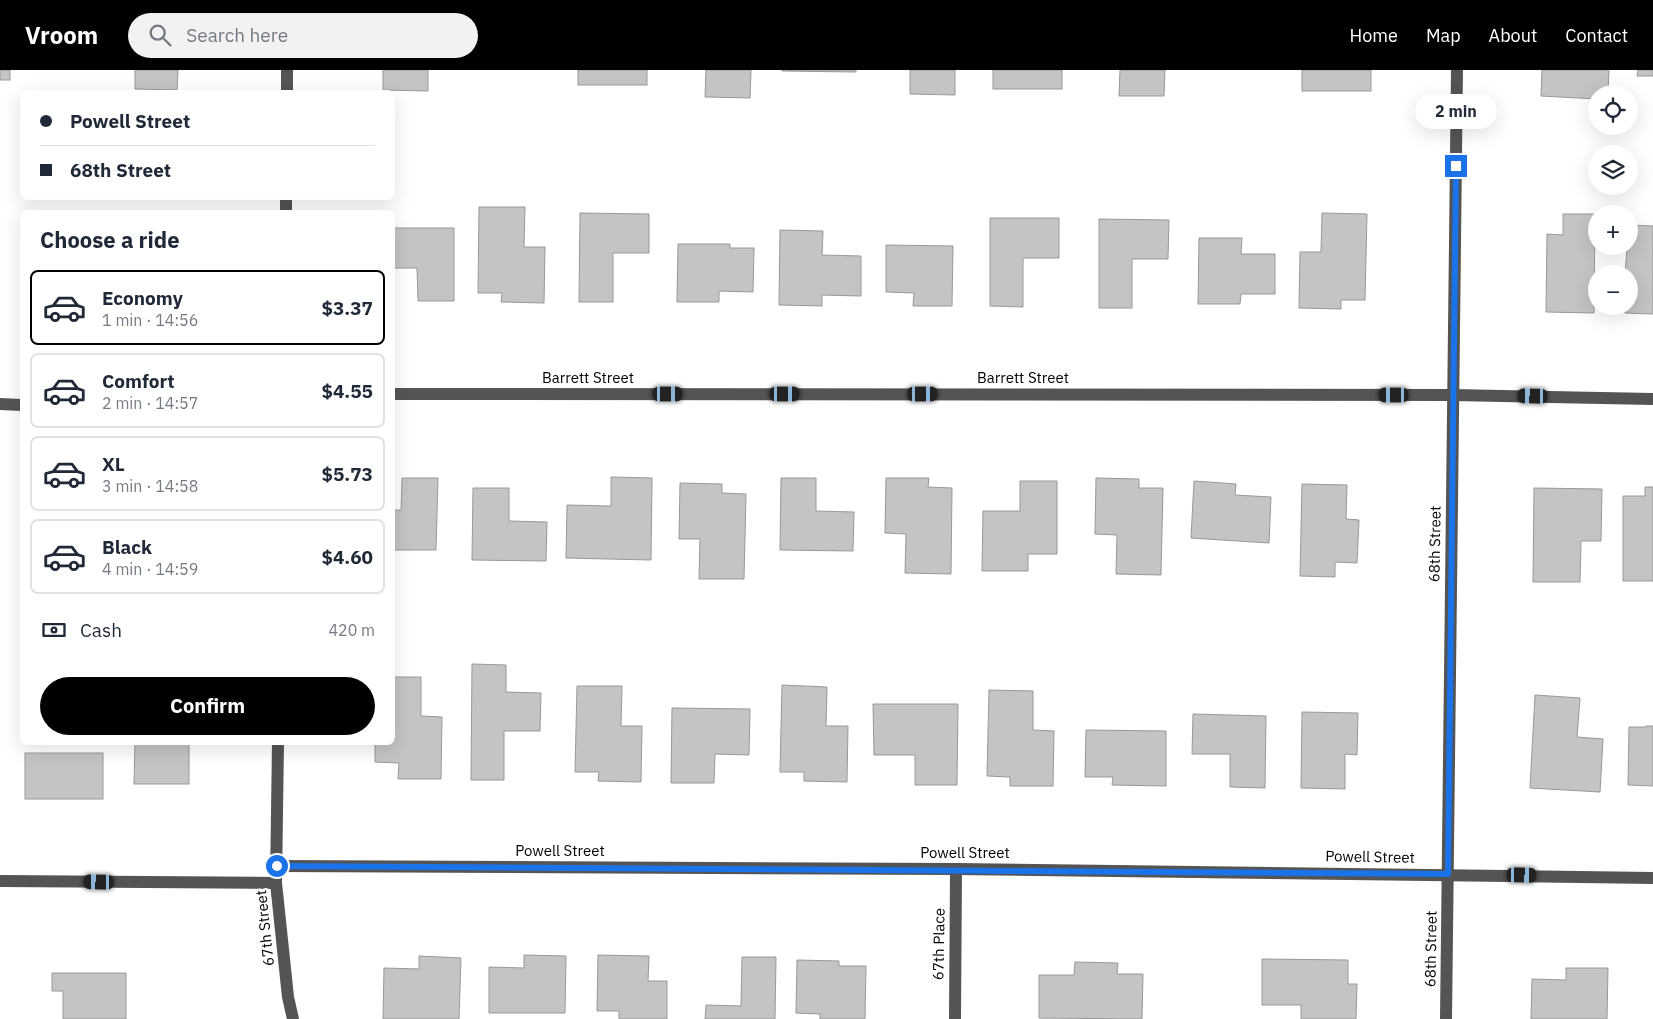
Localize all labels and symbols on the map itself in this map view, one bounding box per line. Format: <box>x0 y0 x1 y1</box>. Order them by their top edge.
callout: 2 min <box>1415 93 1497 128</box>
route end <box>1445 155 1467 177</box>
street label: Barrett Street <box>542 368 634 387</box>
street label: Barrett Street <box>977 368 1069 387</box>
car <box>653 387 683 402</box>
car <box>770 387 800 402</box>
car <box>908 387 938 402</box>
car <box>1379 388 1409 403</box>
car <box>1517 388 1548 404</box>
street label: 68th Street <box>1424 506 1445 582</box>
street label: Powell Street <box>515 841 605 860</box>
street label: Powell Street <box>920 843 1010 862</box>
street label: Powell Street <box>1325 846 1415 867</box>
route start <box>266 855 288 877</box>
car <box>1506 867 1537 883</box>
car <box>83 874 114 890</box>
street label: 67th Street <box>251 889 278 967</box>
street label: 67th Place <box>928 908 949 980</box>
street label: 68th Street <box>1420 911 1441 987</box>

